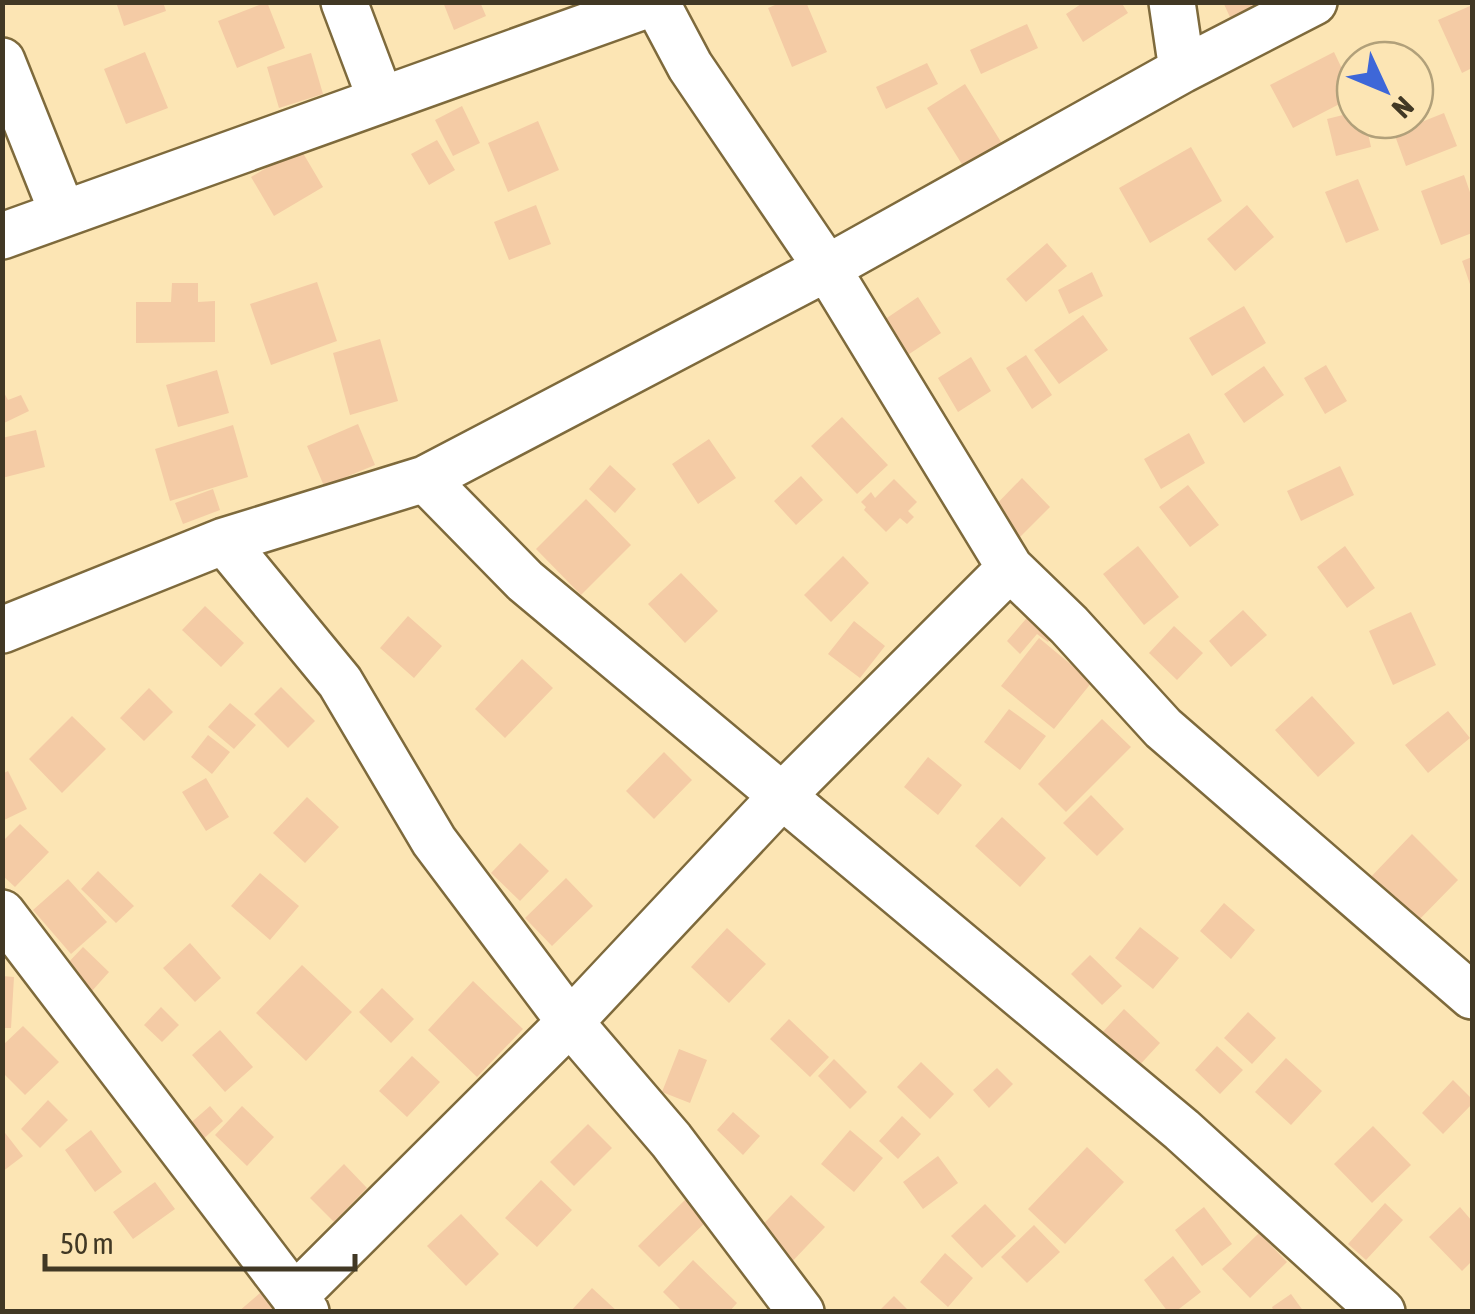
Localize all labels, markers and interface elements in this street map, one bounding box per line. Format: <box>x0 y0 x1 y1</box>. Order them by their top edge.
north arrow <box>1335 40 1435 140</box>
text: N <box>1386 90 1420 124</box>
scale bar <box>45 1209 355 1271</box>
text: 50 m <box>60 1226 114 1260</box>

